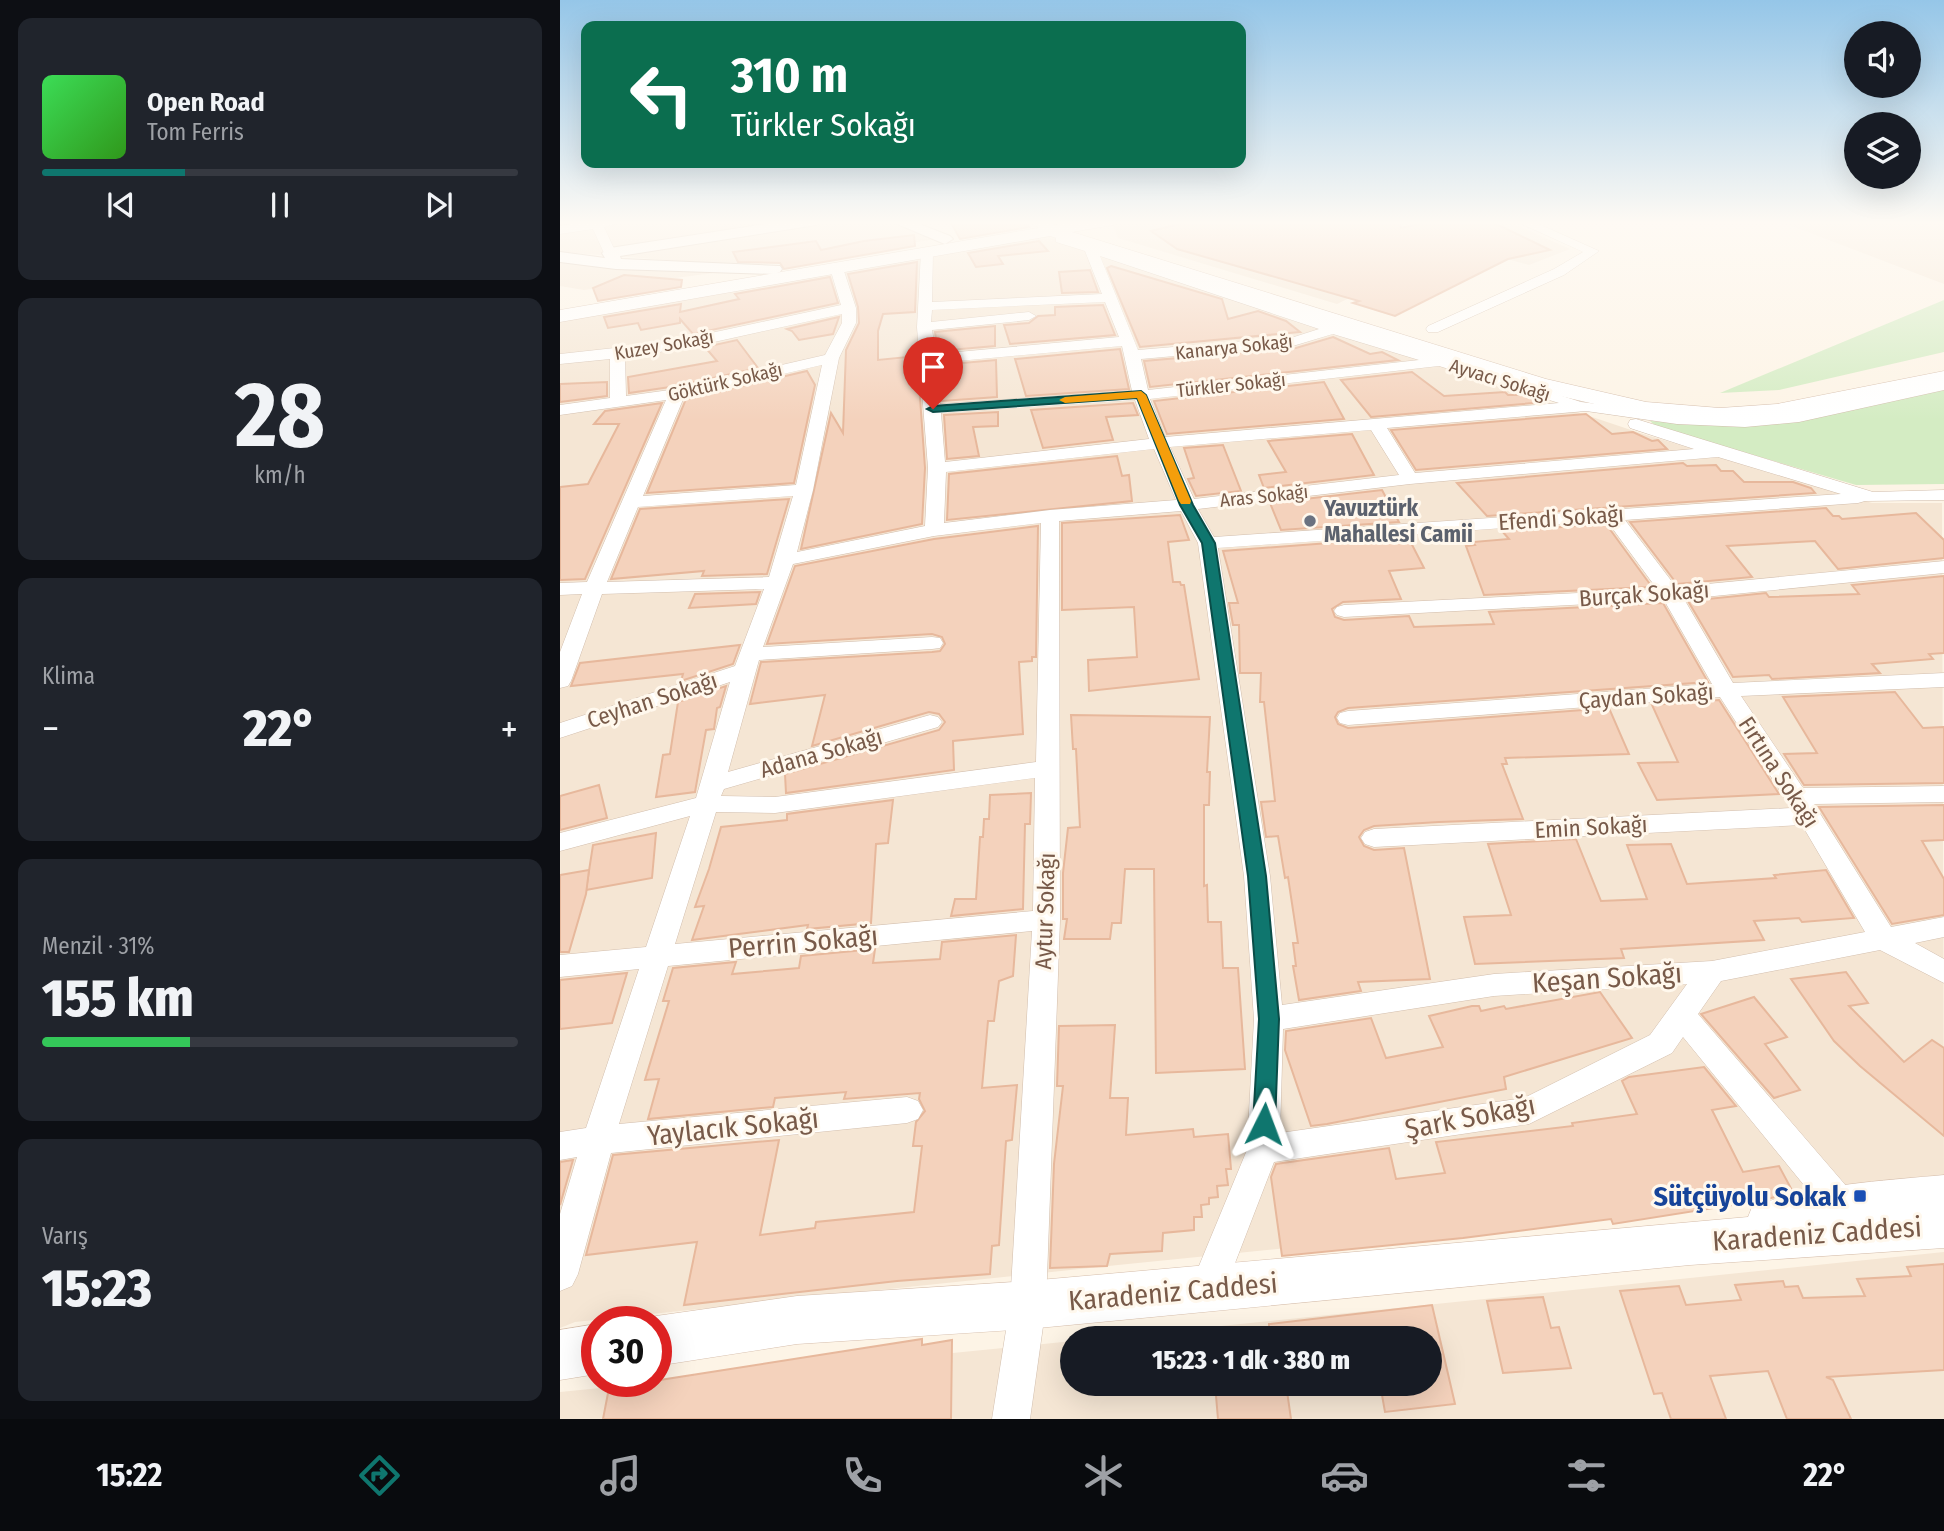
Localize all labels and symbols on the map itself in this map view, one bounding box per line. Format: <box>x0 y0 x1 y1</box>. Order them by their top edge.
street label: Kuzey Sokağı <box>613 325 715 365</box>
street label: Kanarya Sokağı <box>1174 329 1294 365</box>
pin <box>903 337 963 409</box>
street label: Ayvacı Sokağı <box>1447 354 1553 406</box>
street label: Göktürk Sokağı <box>666 358 784 406</box>
street label: Türkler Sokağı <box>1175 368 1287 402</box>
street label: Aras Sokağı <box>1219 480 1309 512</box>
place label: Yavuztürk Mahallesi Camii <box>1323 494 1473 548</box>
street label: Efendi Sokağı <box>1497 500 1625 536</box>
marker: Yavuztürk Mahallesi Camii <box>1302 513 1318 529</box>
street label: Burçak Sokağı <box>1578 575 1710 613</box>
street label: Ceyhan Sokağı <box>583 666 721 734</box>
street label: Çaydan Sokağı <box>1578 677 1714 715</box>
street label: Fırtına Sokağı <box>1733 711 1825 833</box>
street label: Adana Sokağı <box>757 722 885 784</box>
street label: Emin Sokağı <box>1534 810 1648 844</box>
street label: Aytur Sokağı <box>1029 852 1061 970</box>
street label: Perrin Sokağı <box>727 919 879 965</box>
street label: Keşan Sokağı <box>1531 956 1683 1000</box>
position arrow <box>1227 1087 1301 1161</box>
street label: Şark Sokağı <box>1402 1088 1538 1146</box>
street label: Yaylacık Sokağı <box>646 1102 820 1152</box>
place label: Sütçüyolu Sokak <box>1654 1180 1847 1213</box>
marker: Sütçüyolu Sokak <box>1852 1188 1868 1204</box>
street label: Karadeniz Caddesi <box>1711 1210 1923 1258</box>
street label: Karadeniz Caddesi <box>1067 1266 1279 1318</box>
speed limit sign: 30 <box>581 1306 672 1397</box>

